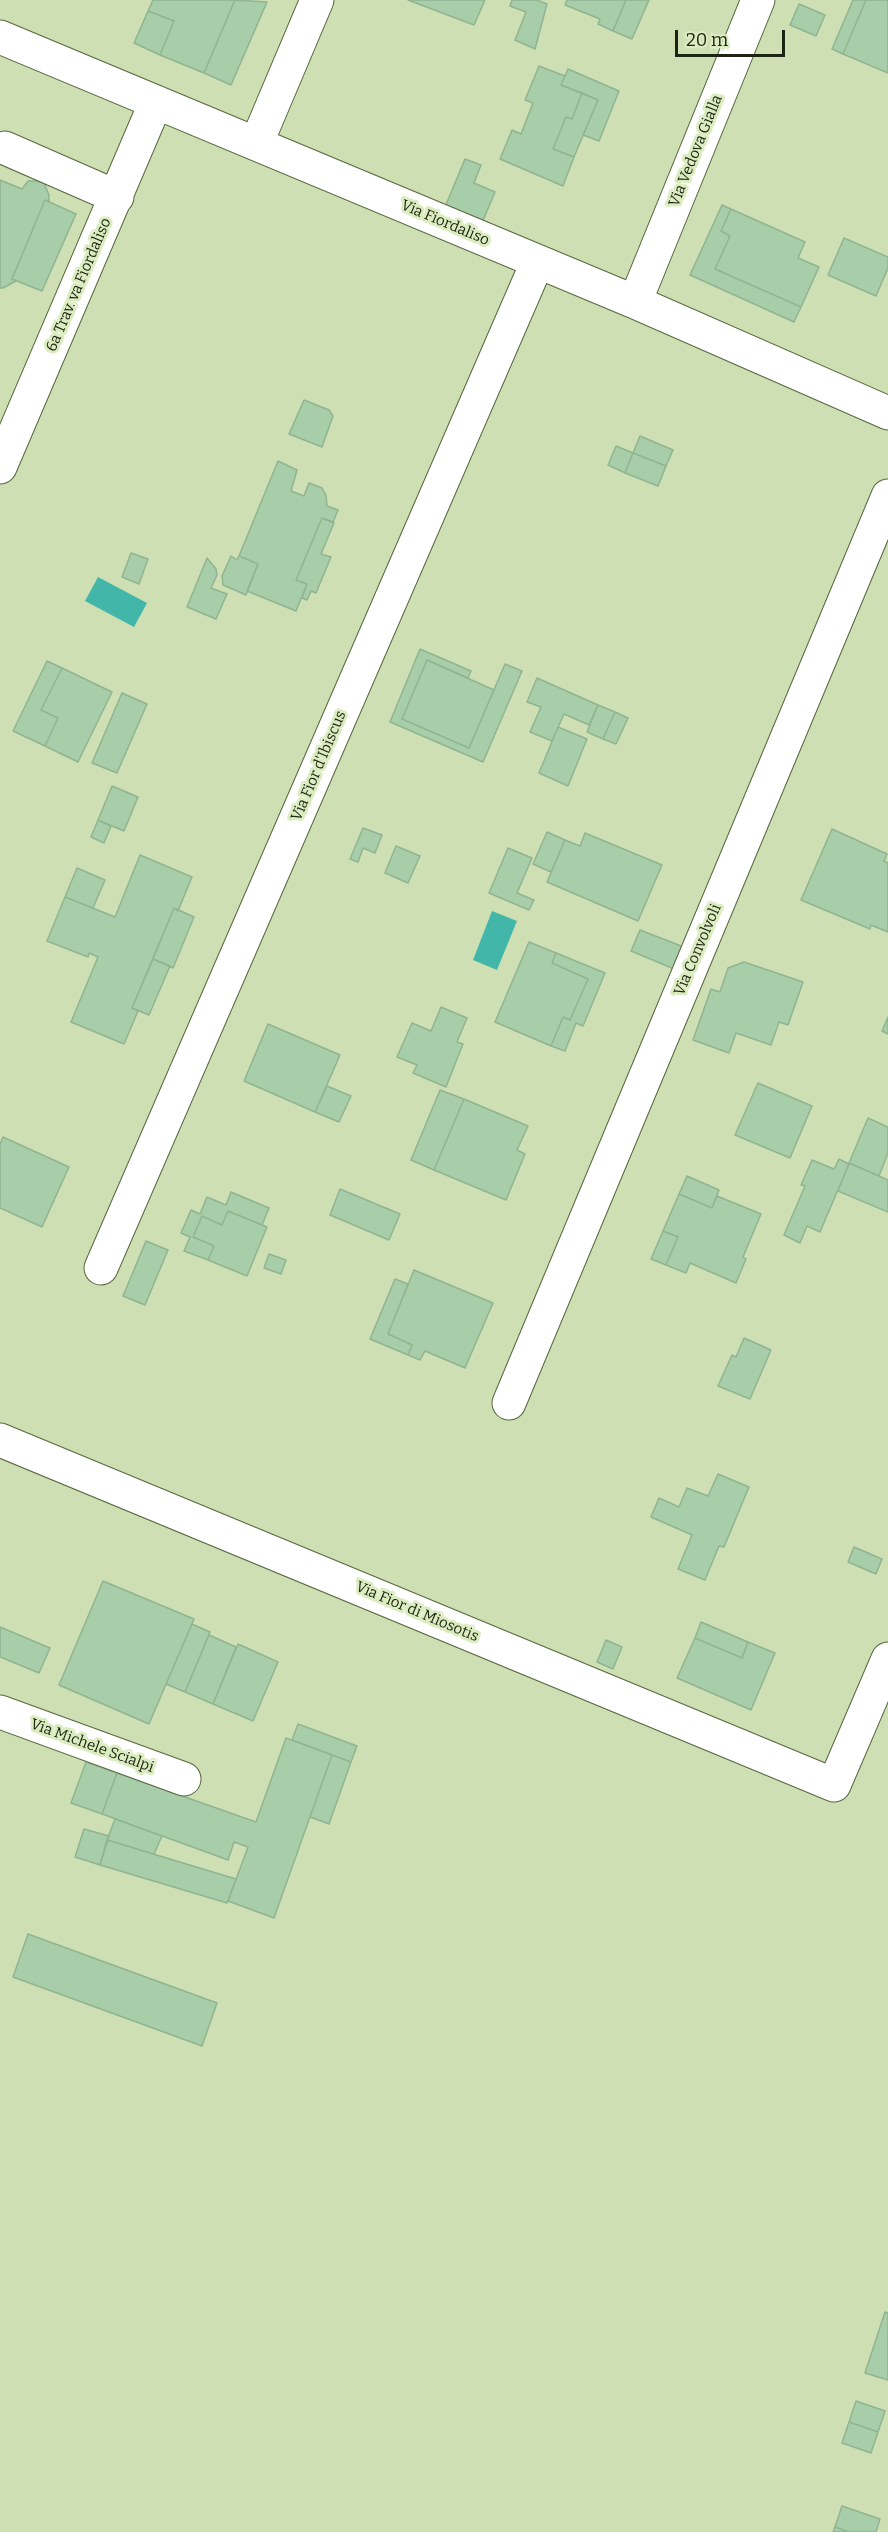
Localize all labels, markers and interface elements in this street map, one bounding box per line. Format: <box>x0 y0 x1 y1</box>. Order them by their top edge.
scale bar <box>678 18 788 56</box>
text: 20 m <box>686 29 728 51</box>
street label: Via Vedova Gialla <box>665 92 727 210</box>
street label: Via Fiordaliso <box>398 196 492 250</box>
street label: 6a Trav. va Fiordaliso <box>43 216 115 354</box>
street label: Via Fior d'Ibiscus <box>288 708 350 824</box>
street label: Via Convolvoli <box>671 902 725 998</box>
street label: Via Fior di Miosotis <box>353 1578 481 1646</box>
street label: Via Michele Scialpi <box>28 1715 156 1777</box>

